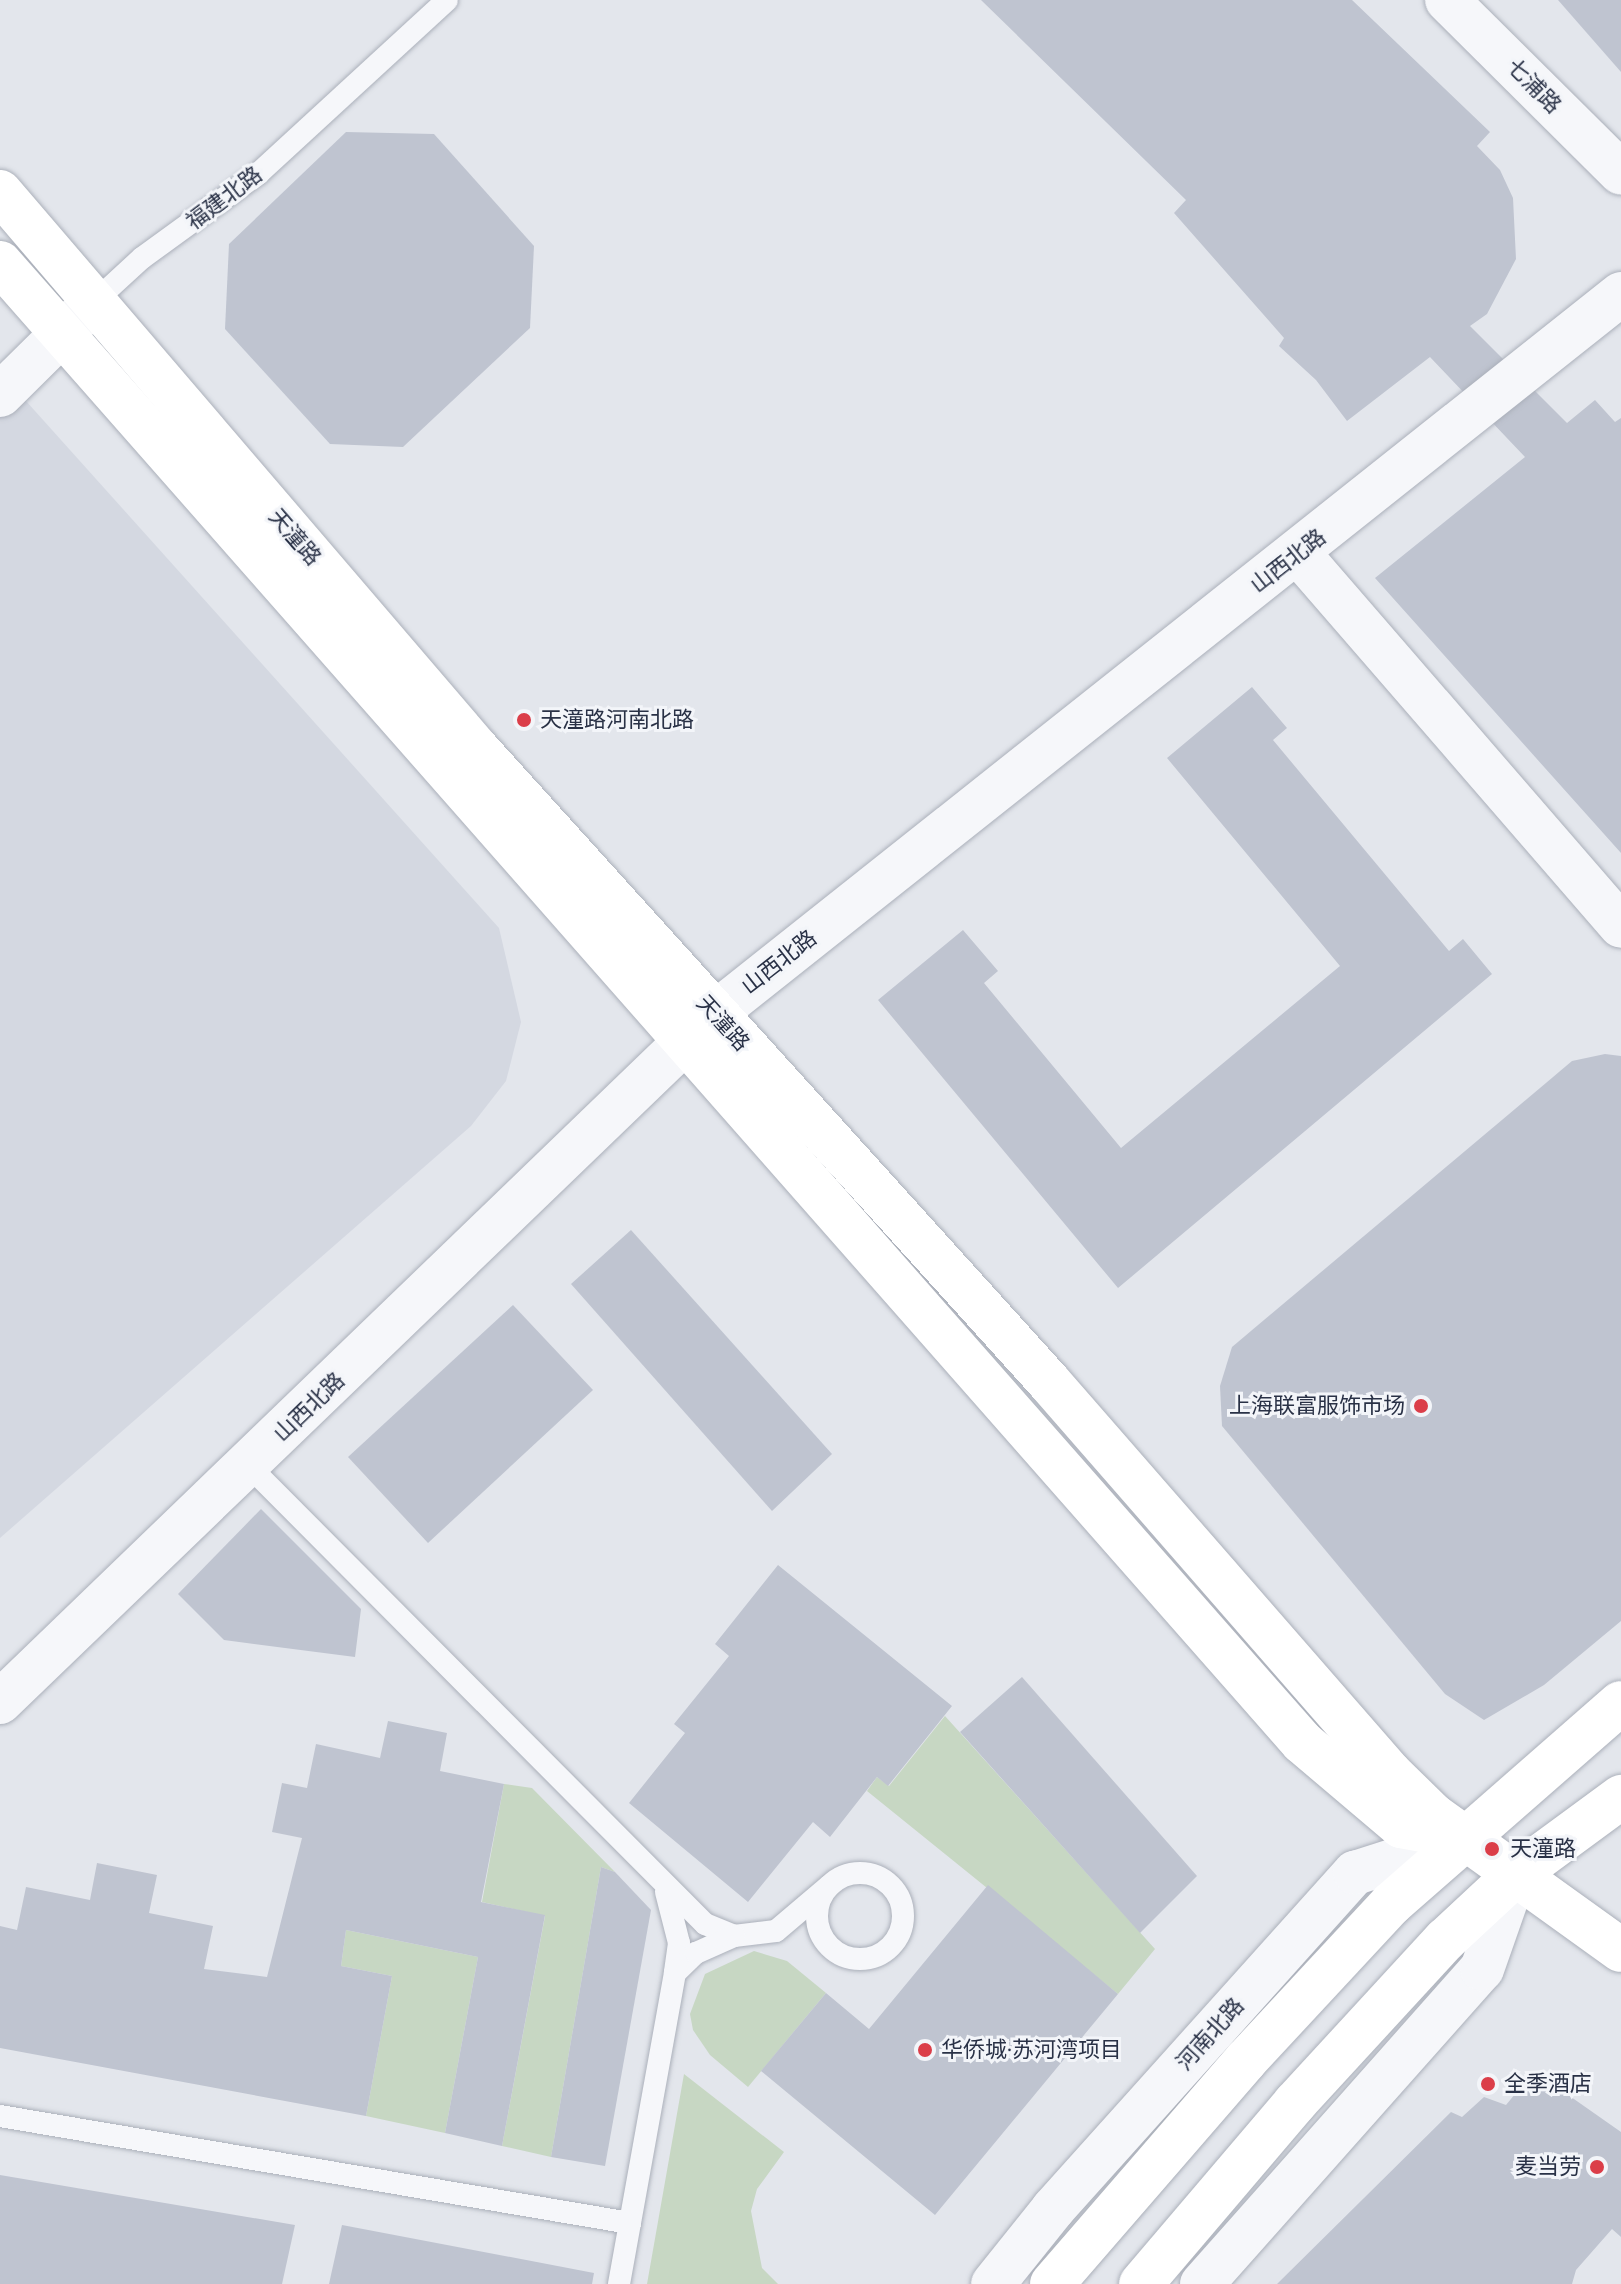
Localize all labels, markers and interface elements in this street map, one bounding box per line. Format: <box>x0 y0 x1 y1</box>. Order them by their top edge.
street label: 七浦路 <box>1501 53 1567 119</box>
street label: 福建北路 <box>181 161 267 235</box>
street label: 天潼路 <box>263 503 327 571</box>
street label: 山西北路 <box>1245 524 1331 598</box>
place label: 天潼路河南北路 <box>540 707 694 733</box>
marker: 天潼路河南北路 <box>515 711 533 729</box>
street label: 山西北路 <box>736 925 822 999</box>
street label: 天潼路 <box>691 990 755 1056</box>
street label: 山西北路 <box>268 1367 350 1447</box>
place label: 上海联富服饰市场 <box>1229 1393 1405 1419</box>
marker: 上海联富服饰市场 <box>1412 1397 1430 1415</box>
place label: 天潼路 <box>1510 1836 1576 1862</box>
marker: 天潼路 <box>1481 1838 1503 1860</box>
street label: 河南北路 <box>1171 1992 1249 2076</box>
place label: 华侨城·苏河湾项目 <box>941 2037 1122 2063</box>
marker: 华侨城·苏河湾项目 <box>916 2041 934 2059</box>
place label: 全季酒店 <box>1504 2071 1592 2097</box>
marker: 全季酒店 <box>1479 2075 1497 2093</box>
place label: 麦当劳 <box>1515 2154 1581 2180</box>
marker: 麦当劳 <box>1588 2158 1606 2176</box>

